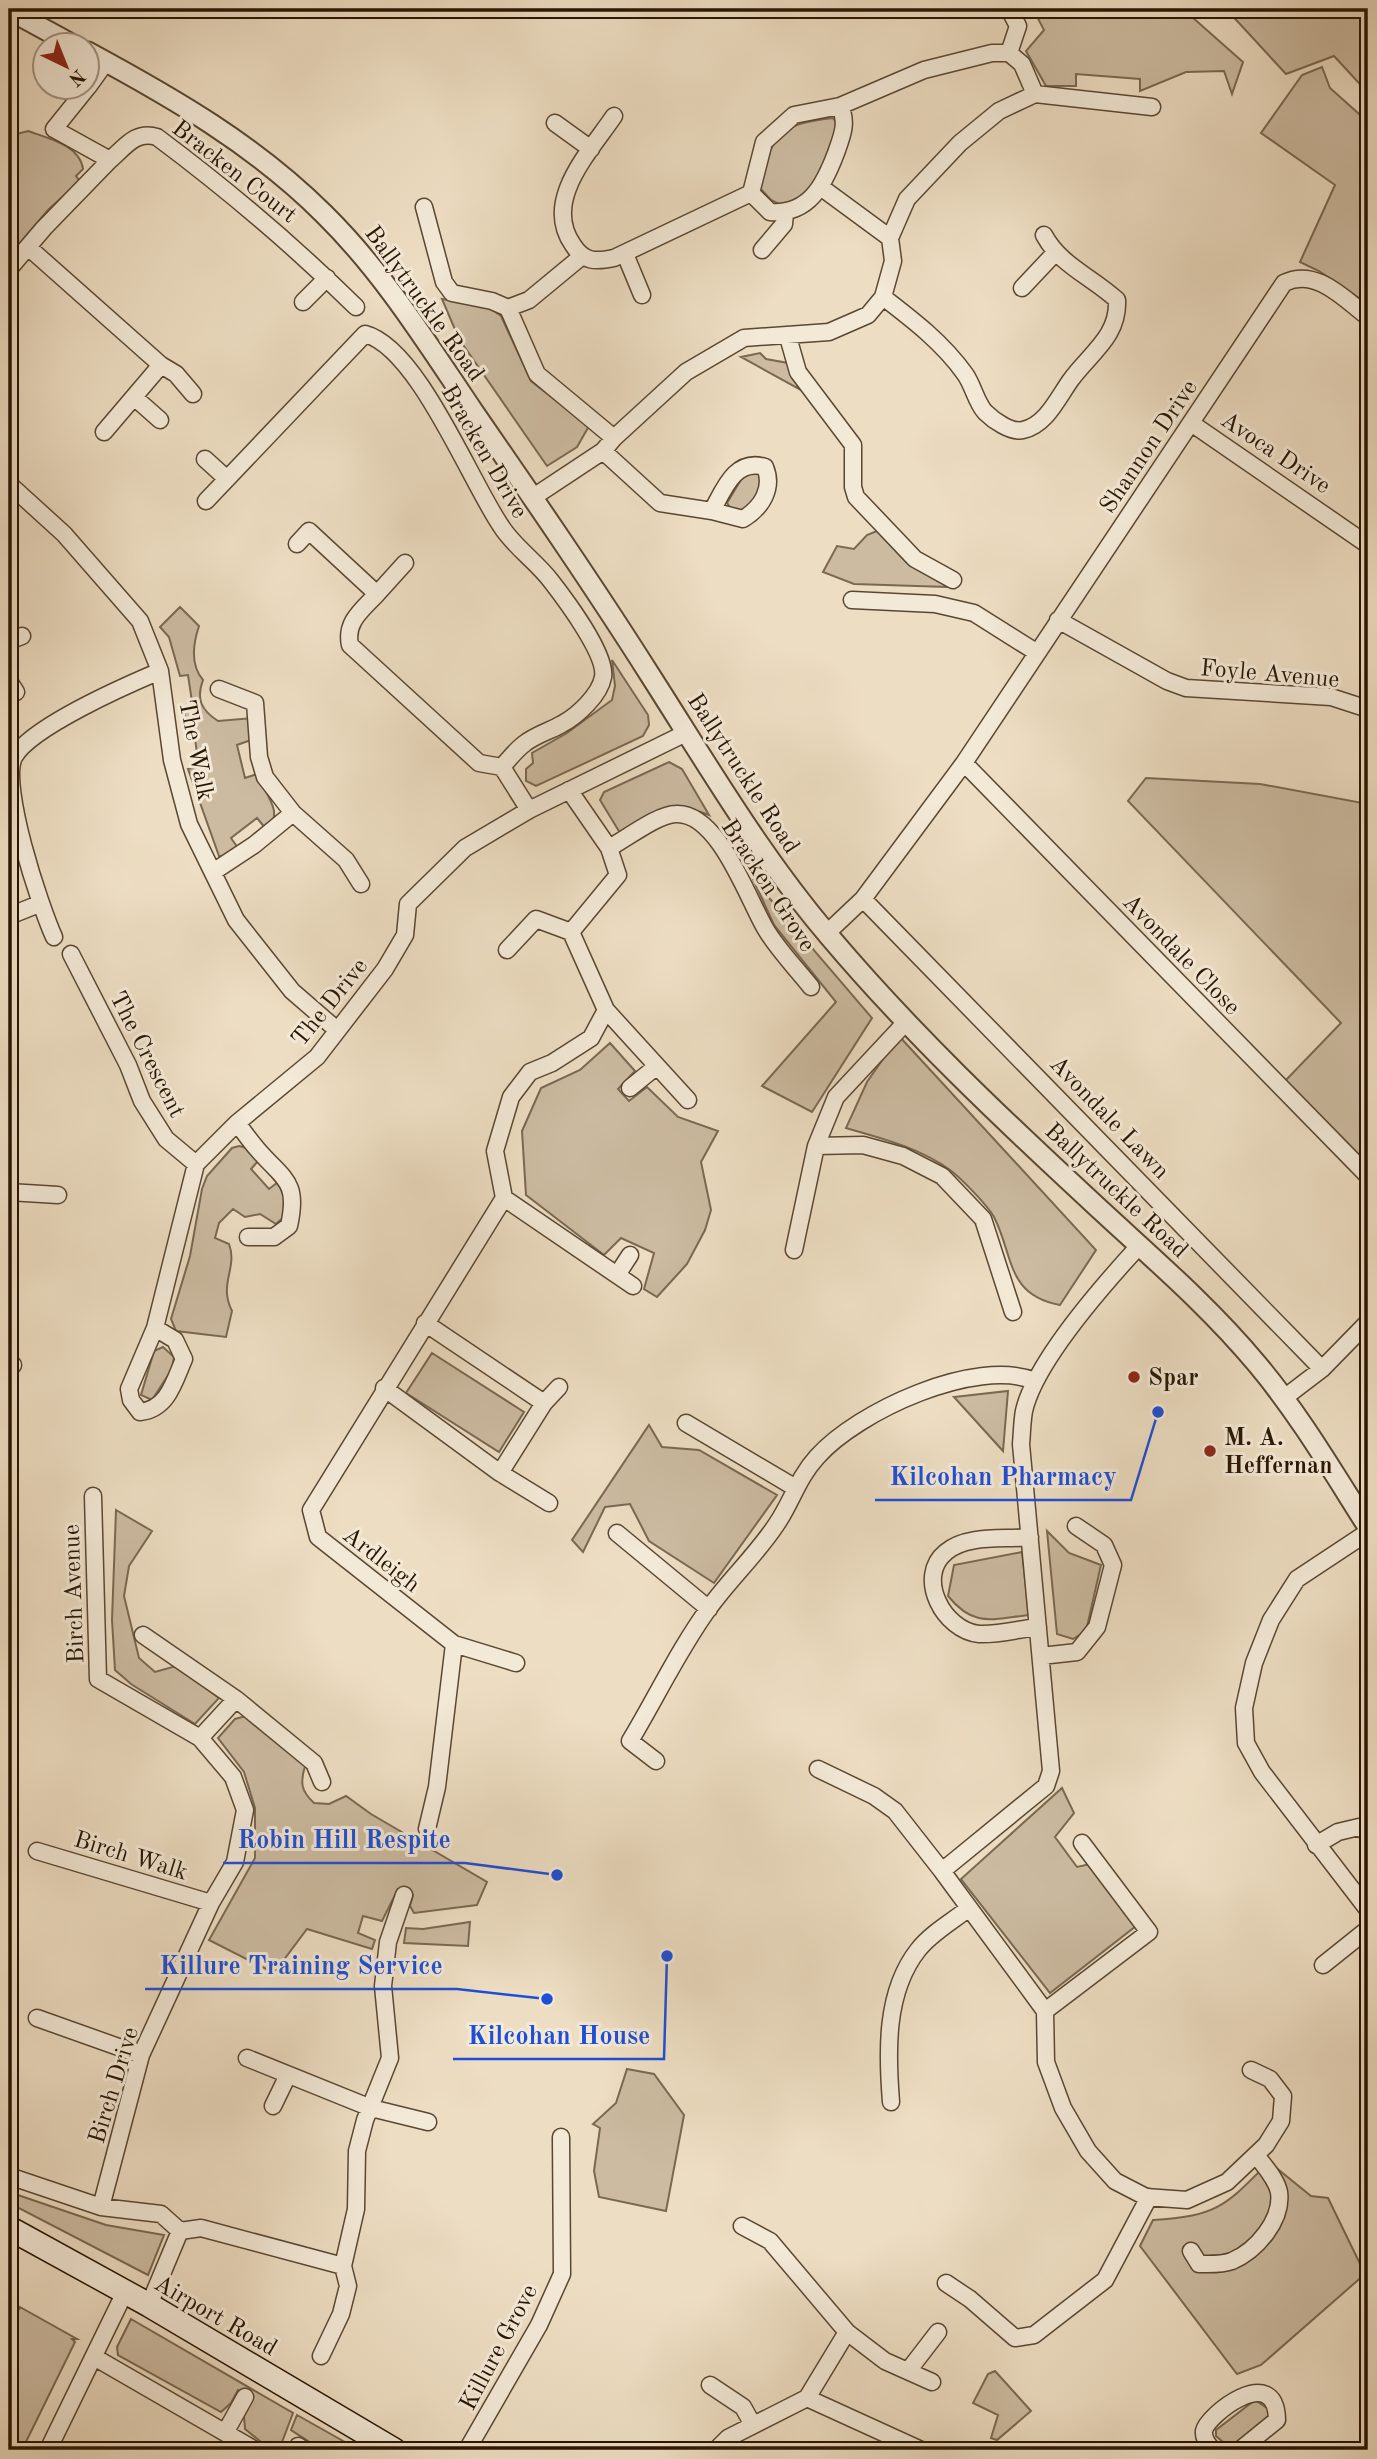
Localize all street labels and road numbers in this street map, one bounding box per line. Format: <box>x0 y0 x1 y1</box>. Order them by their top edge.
street label: Bracken Court <box>167 117 301 229</box>
street label: Ballytruckle Road <box>359 222 488 386</box>
street label: Shannon Drive <box>1096 376 1203 518</box>
street label: Bracken Drive <box>435 381 531 523</box>
street label: Avoca Drive <box>1216 408 1334 499</box>
street label: Foyle Avenue <box>1199 657 1340 693</box>
street label: Ballytruckle Road <box>682 690 803 859</box>
street label: The Walk <box>173 698 217 803</box>
street label: Bracken Grove <box>716 816 819 957</box>
street label: Avondale Close <box>1117 890 1244 1020</box>
street label: The Drive <box>288 955 373 1052</box>
street label: The Crescent <box>104 988 188 1122</box>
street label: Avondale Lawn <box>1044 1052 1173 1185</box>
street label: Ballytruckle Road <box>1040 1119 1192 1264</box>
street label: Ardleigh <box>338 1523 424 1598</box>
street label: Birch Avenue <box>61 1524 89 1664</box>
street label: Birch Walk <box>71 1828 190 1886</box>
street label: Birch Drive <box>86 2024 144 2147</box>
street label: Airport Road <box>149 2272 281 2361</box>
street label: Killure Grove <box>457 2281 543 2415</box>

